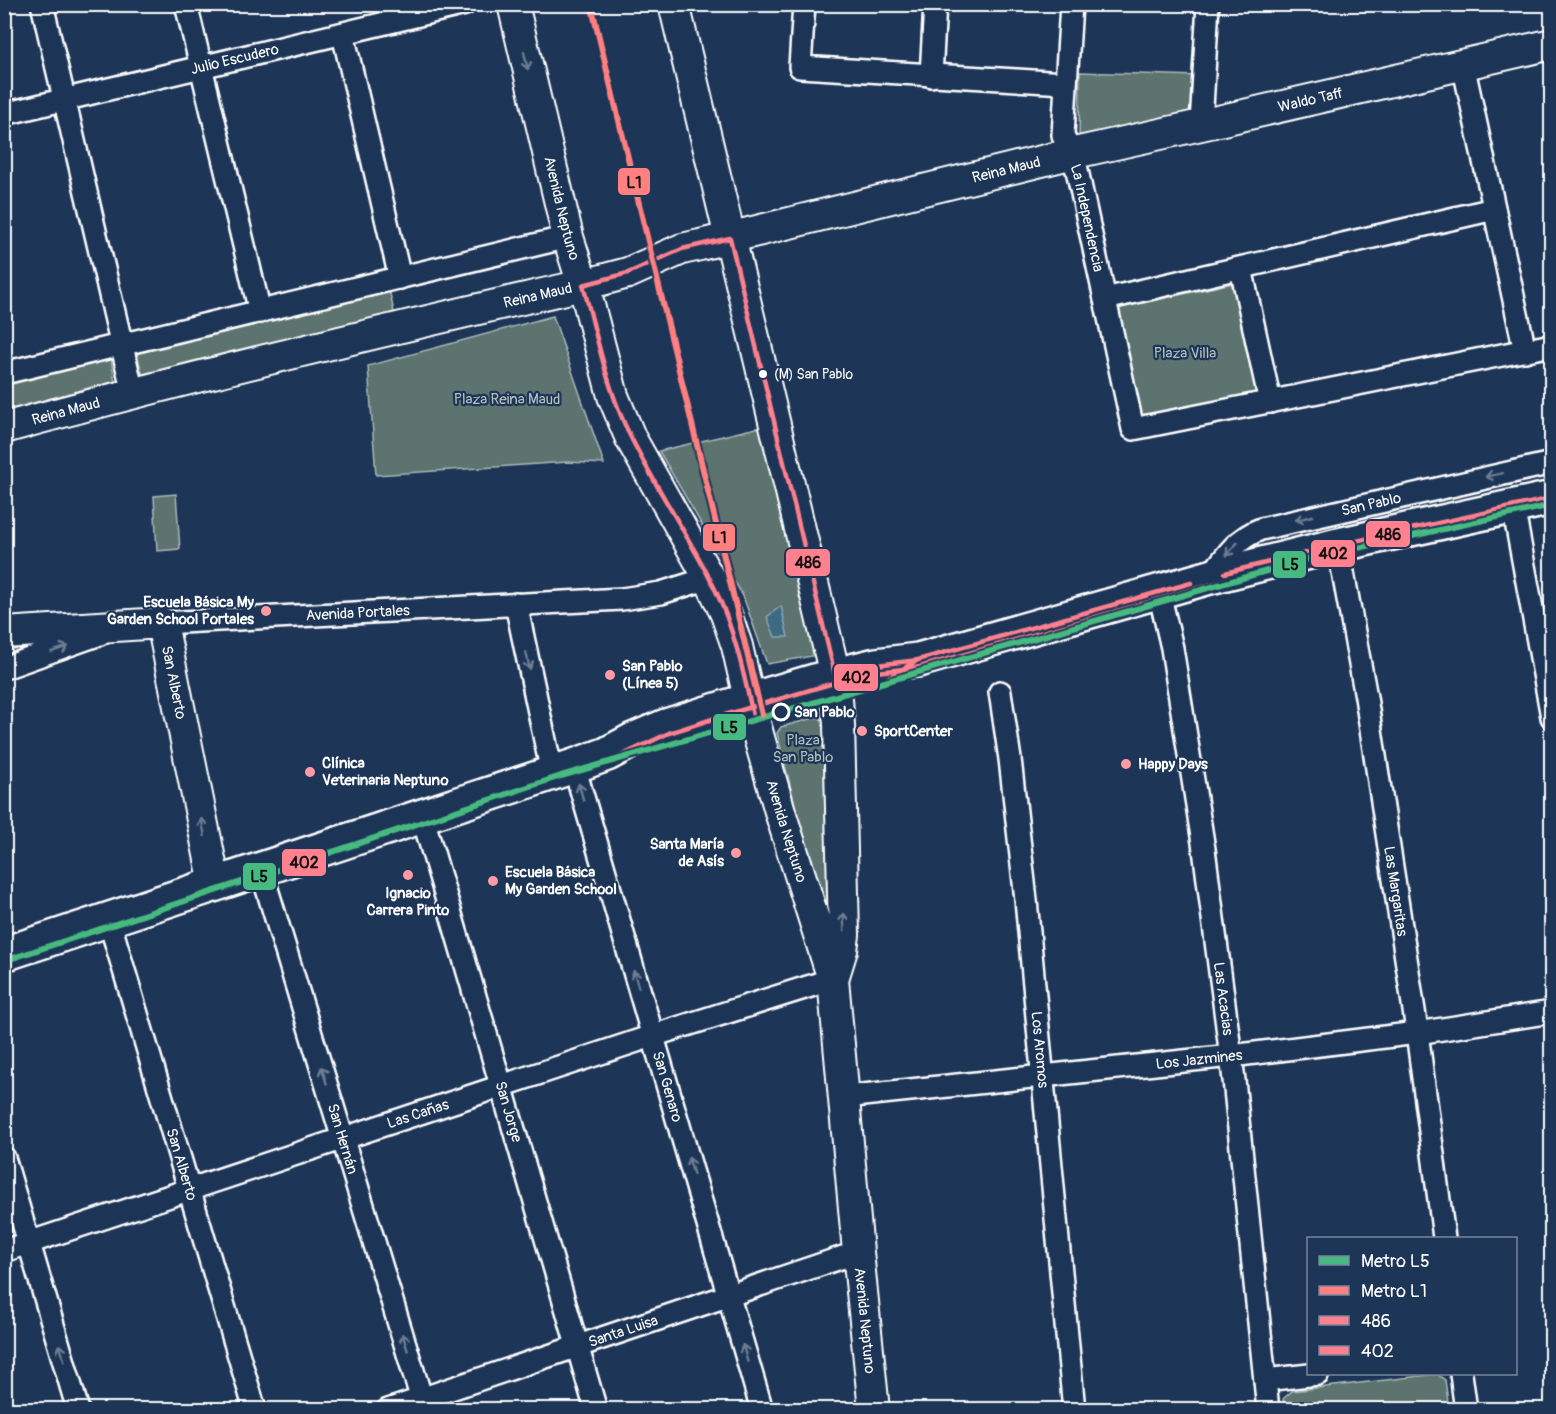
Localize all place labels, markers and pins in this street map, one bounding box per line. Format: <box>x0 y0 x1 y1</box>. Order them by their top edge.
place label: (M) San Pablo <box>774 366 854 383</box>
marker: (M) San Pablo <box>757 368 769 380</box>
place label: Escuela Básica My Garden School Portales <box>107 593 255 629</box>
marker: Escuela Básica My Garden School Portales <box>259 604 273 618</box>
place label: San Pablo (Línea 5) <box>622 657 683 693</box>
marker: San Pablo (Línea 5) <box>603 668 617 682</box>
marker: San Pablo <box>772 703 790 721</box>
place label: San Pablo <box>794 703 855 722</box>
place label: SportCenter <box>874 722 953 741</box>
marker: SportCenter <box>855 724 869 738</box>
place label: Clínica Veterinaria Neptuno <box>322 754 448 790</box>
place label: Happy Days <box>1138 755 1208 774</box>
marker: Happy Days <box>1119 757 1133 771</box>
marker: Clínica Veterinaria Neptuno <box>303 765 317 779</box>
place label: Santa María de Asís <box>650 835 724 871</box>
marker: Santa María de Asís <box>729 846 743 860</box>
place label: Escuela Básica My Garden School <box>505 863 617 899</box>
marker: Ignacio Carrera Pinto <box>401 868 415 882</box>
marker: Escuela Básica My Garden School <box>486 874 500 888</box>
place label: Ignacio Carrera Pinto <box>367 884 449 920</box>

